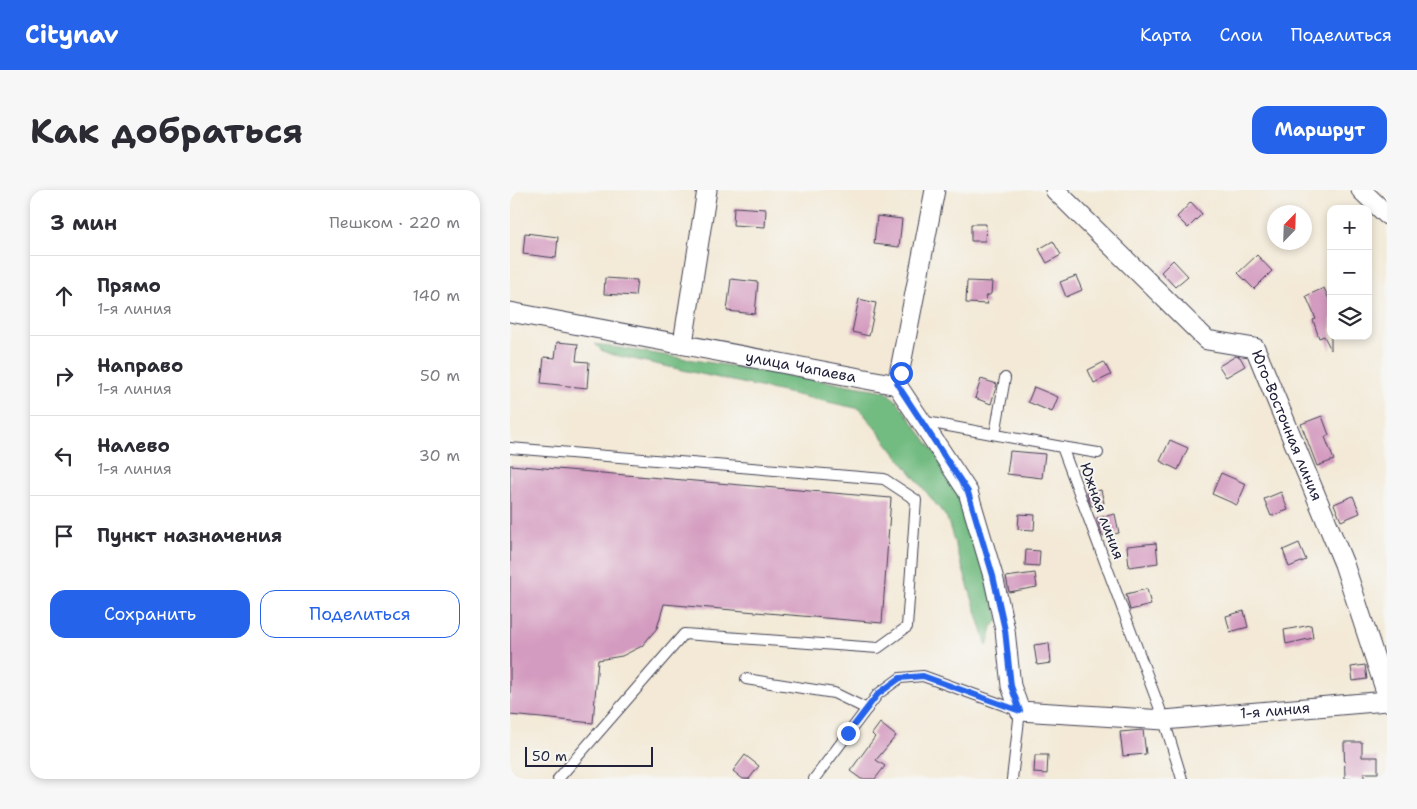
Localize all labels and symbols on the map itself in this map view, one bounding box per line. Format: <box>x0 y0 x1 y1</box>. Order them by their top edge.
north arrow <box>1267 205 1312 250</box>
street label: улица Чапаева <box>744 347 859 387</box>
street label: Юго-Восточная линия <box>1247 347 1327 504</box>
route start <box>890 362 913 385</box>
street label: Южная линия <box>1075 460 1129 562</box>
street label: 1-я линия <box>1239 698 1311 723</box>
route end <box>837 722 860 745</box>
scale bar <box>525 744 652 767</box>

